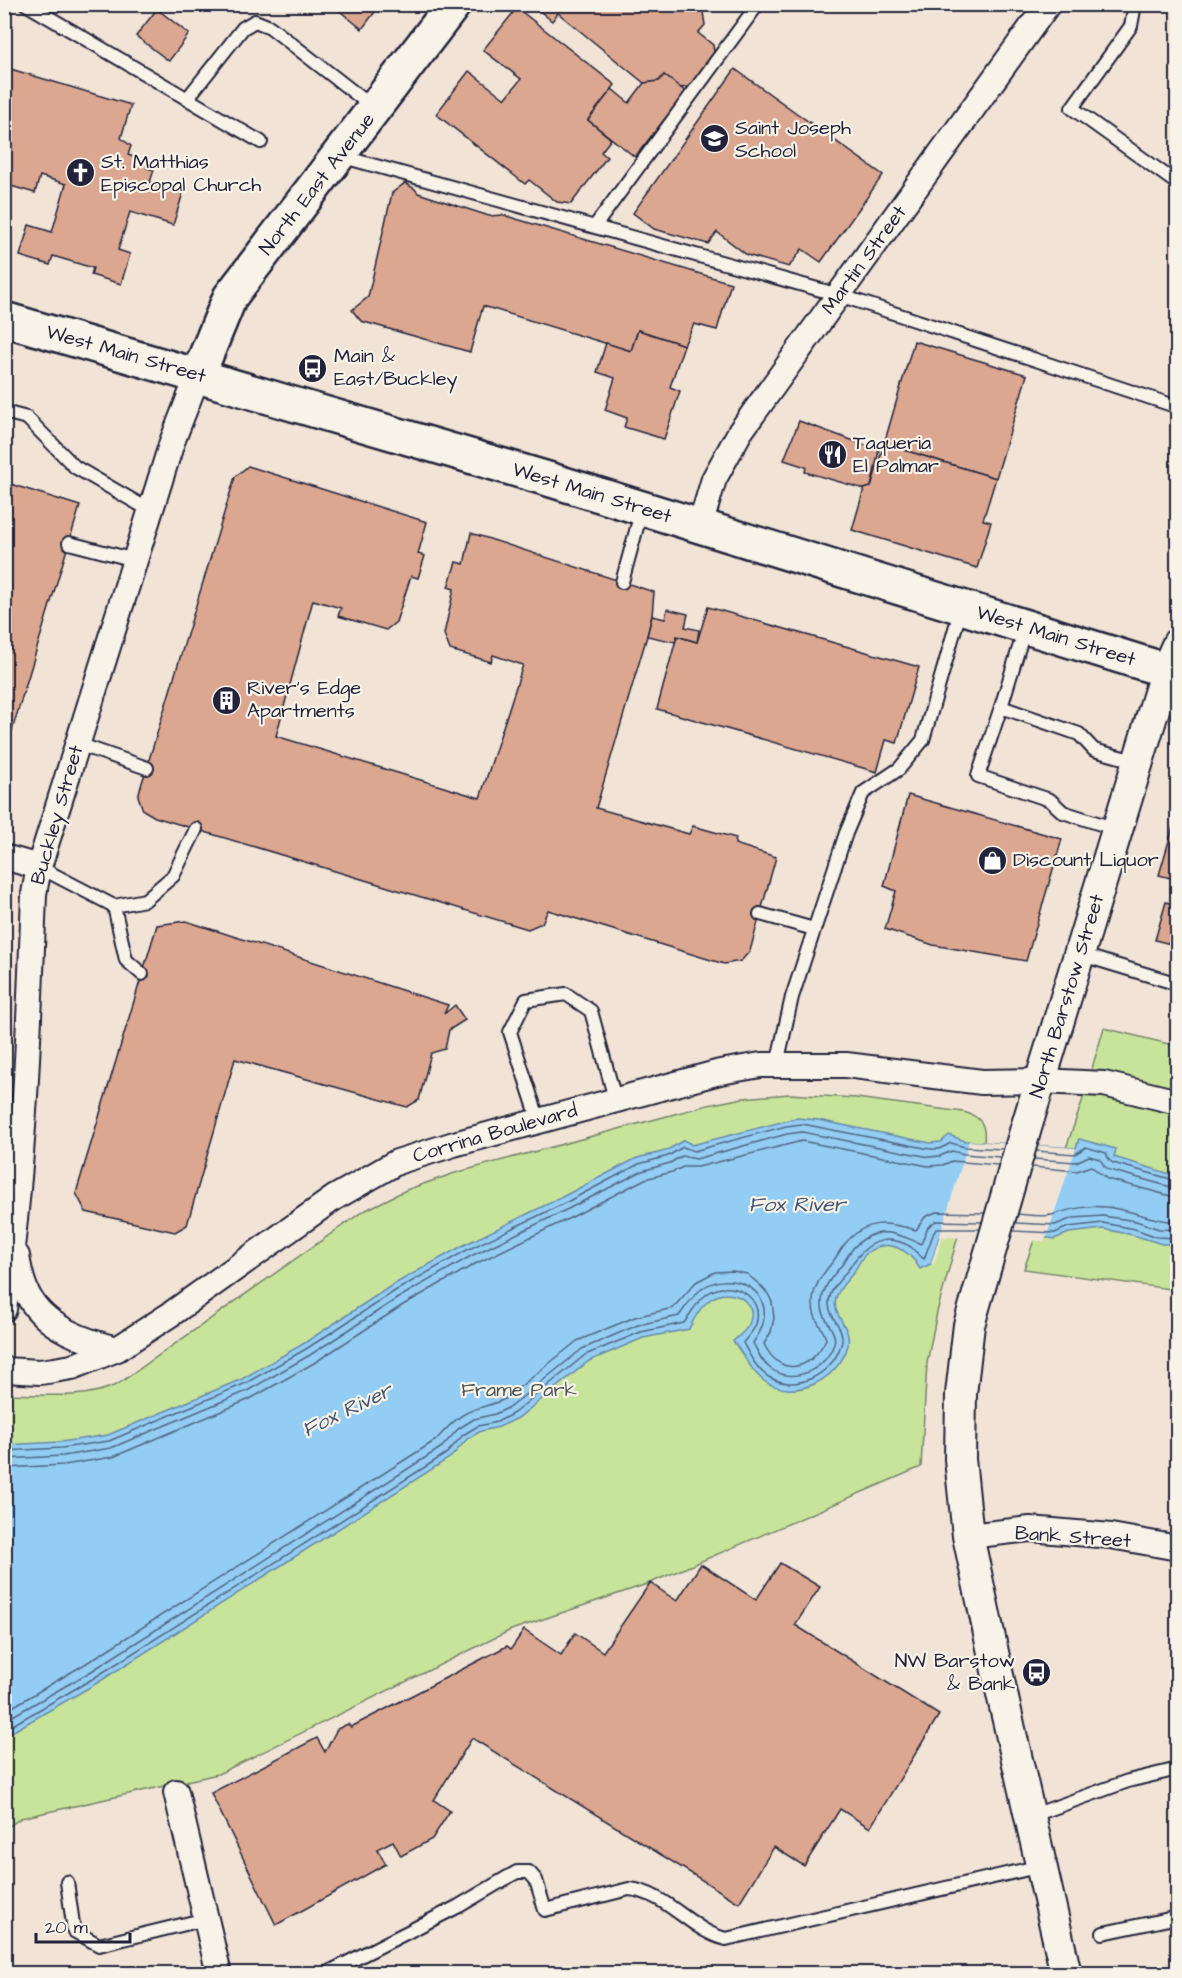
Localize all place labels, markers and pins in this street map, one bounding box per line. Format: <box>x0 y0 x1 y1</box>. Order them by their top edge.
place label: Saint Joseph School <box>735 114 851 165</box>
school or university icon: Saint Joseph School <box>698 123 730 155</box>
place label: St. Matthias Episcopal Church <box>101 148 261 199</box>
church icon: St. Matthias Episcopal Church <box>64 157 96 189</box>
place label: Main & East/Buckley <box>334 342 458 394</box>
bus stop icon: Main & East/Buckley <box>297 352 329 384</box>
place label: Taqueria El Palmar <box>853 429 939 480</box>
restaurant icon: Taqueria El Palmar <box>816 439 848 471</box>
place label: River's Edge Apartments <box>247 674 361 725</box>
building icon: River's Edge Apartments <box>210 684 242 716</box>
shop icon: Discount Liquor <box>976 844 1008 876</box>
place label: Discount Liquor <box>1013 846 1159 874</box>
place label: NW Barstow & Bank <box>895 1647 1015 1698</box>
bus stop icon: NW Barstow & Bank <box>1020 1657 1052 1689</box>

